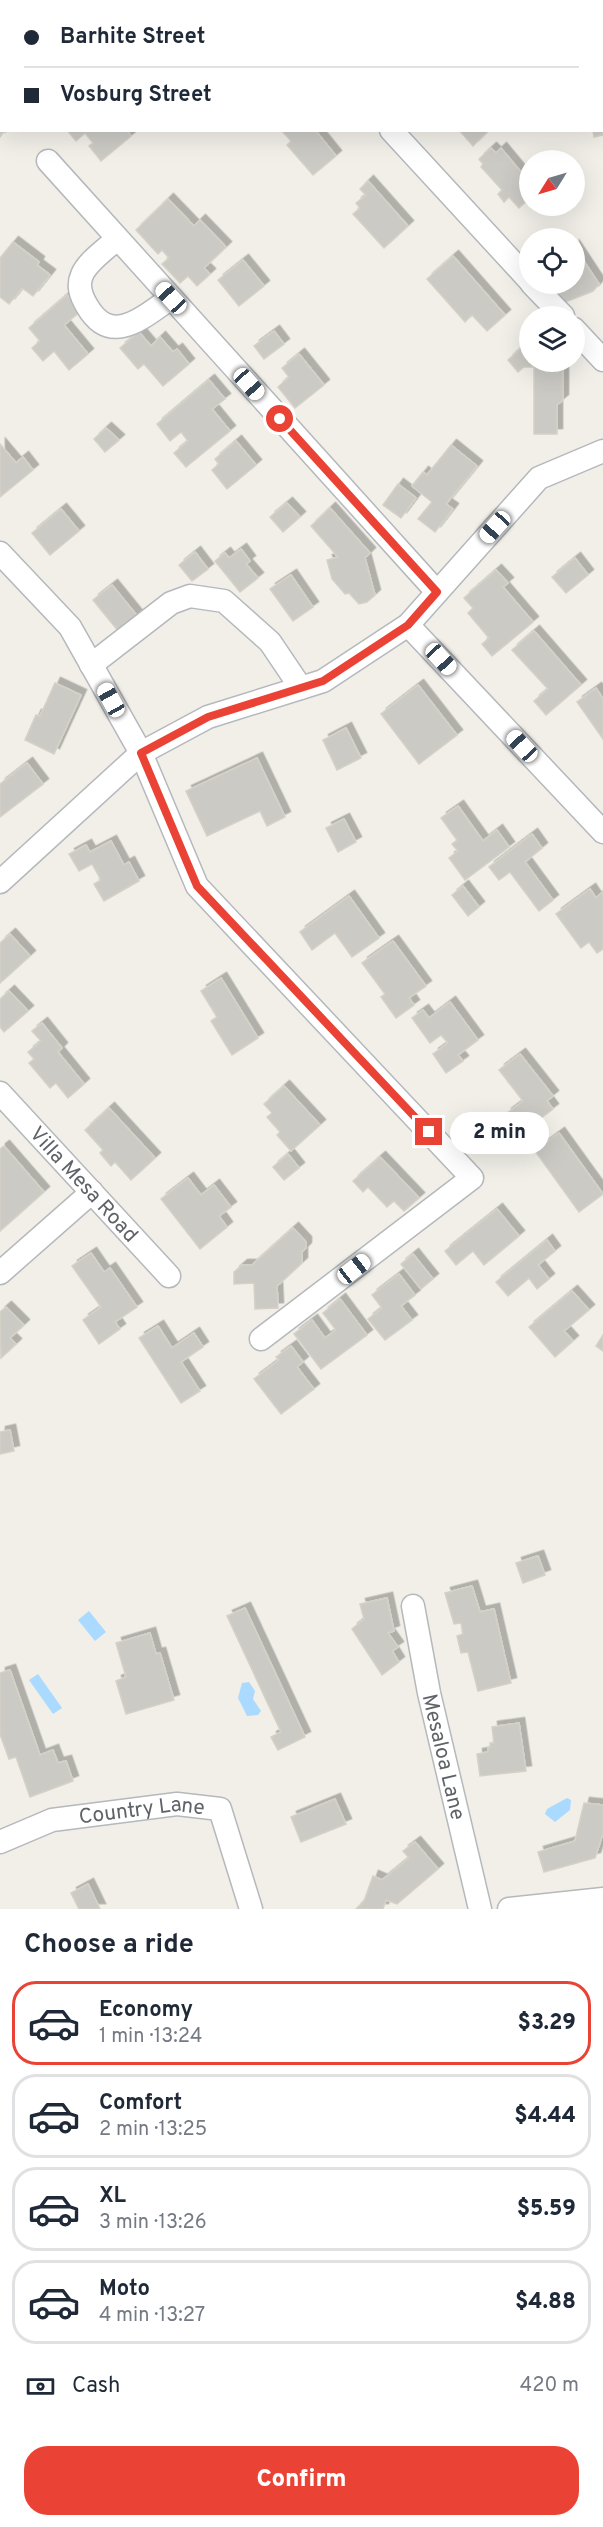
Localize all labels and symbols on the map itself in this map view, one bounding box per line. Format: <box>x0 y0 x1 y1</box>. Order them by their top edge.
north arrow <box>519 150 585 216</box>
car <box>152 279 190 317</box>
car <box>230 365 268 403</box>
route start <box>266 405 293 432</box>
car <box>476 508 514 546</box>
car <box>422 640 460 678</box>
car <box>94 680 128 720</box>
car <box>503 727 541 765</box>
callout: 2 min <box>450 1111 549 1153</box>
route end <box>415 1118 442 1145</box>
street label: Villa Mesa Road <box>23 1121 143 1249</box>
car <box>334 1251 374 1287</box>
street label: Mesaloa Lane <box>415 1691 471 1823</box>
street label: Country Lane <box>77 1792 206 1831</box>

